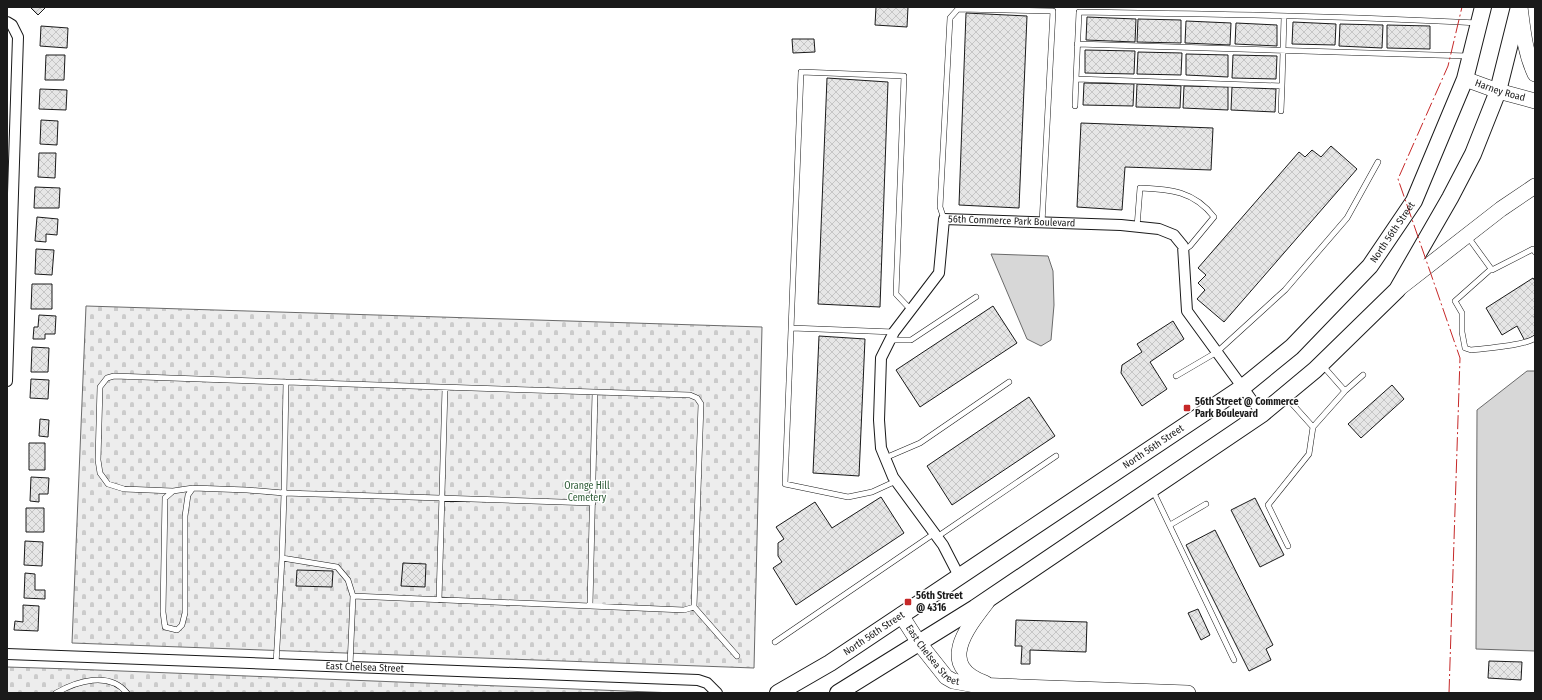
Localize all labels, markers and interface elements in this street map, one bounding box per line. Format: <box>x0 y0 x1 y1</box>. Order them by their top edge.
street label: Harney Road <box>1473 77 1527 104</box>
street label: North 56th Street <box>1368 199 1418 265</box>
street label: 56th Commerce Park Boulevard <box>948 213 1075 229</box>
place label: 56th Street @ Commerce Park Boulevard <box>1195 396 1298 420</box>
marker: 56th Street @ Commerce Park Boulevard <box>1182 403 1192 413</box>
street label: North 56th Street <box>1121 422 1187 472</box>
park label: Orange Hill Cemetery <box>564 480 610 504</box>
place label: 56th Street @ 4316 <box>916 590 963 614</box>
marker: 56th Street @ 4316 <box>903 597 913 607</box>
street label: North 56th Street <box>841 608 907 658</box>
street label: East Chelsea Street <box>903 623 961 688</box>
street label: East Chelsea Street <box>325 660 405 675</box>

